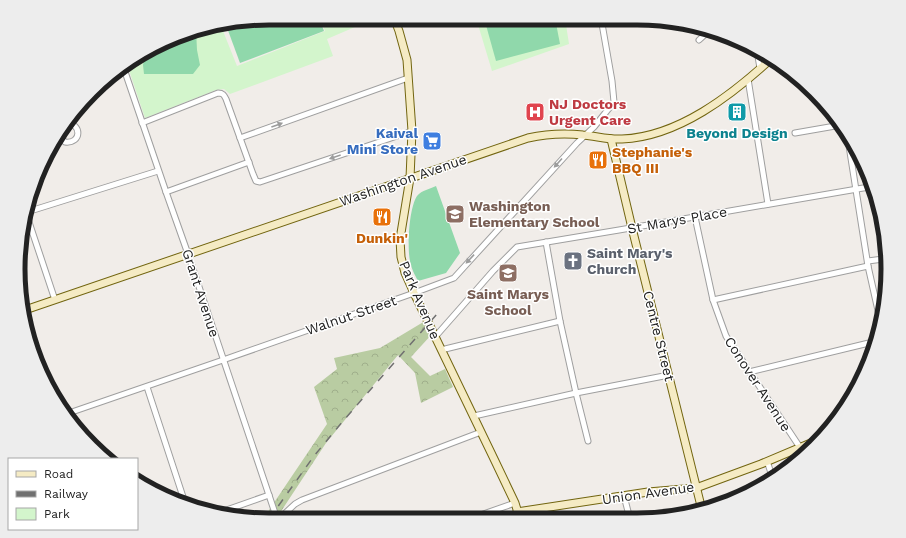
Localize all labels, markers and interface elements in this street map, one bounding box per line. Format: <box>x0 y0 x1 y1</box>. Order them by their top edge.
place label: NJ Doctors Urgent Care <box>549 96 631 128</box>
hospital icon: NJ Doctors Urgent Care <box>524 101 546 123</box>
building icon: Beyond Design <box>726 101 748 123</box>
one-way arrow <box>271 122 283 128</box>
place label: Kaival Mini Store <box>347 125 418 157</box>
place label: Beyond Design <box>686 125 788 141</box>
supermarket icon: Kaival Mini Store <box>421 130 443 152</box>
place label: Stephanie's BBQ III <box>612 144 693 176</box>
restaurant icon: Stephanie's BBQ III <box>587 149 609 171</box>
street label: Washington Avenue <box>337 151 469 209</box>
one-way arrow <box>328 154 340 160</box>
one-way arrow <box>554 159 563 168</box>
place label: Washington Elementary School <box>469 198 600 230</box>
school or university icon: Washington Elementary School <box>444 203 466 225</box>
street label: St Marys Place <box>626 203 728 237</box>
restaurant icon: Dunkin' <box>371 206 393 228</box>
place label: Dunkin' <box>356 230 408 246</box>
place label: Saint Mary's Church <box>587 245 673 277</box>
street label: Grant Avenue <box>179 247 223 339</box>
church icon: Saint Mary's Church <box>562 250 584 272</box>
one-way arrow <box>466 254 475 265</box>
street label: Park Avenue <box>396 258 444 342</box>
school or university icon: Saint Marys School <box>497 262 519 284</box>
place label: Saint Marys School <box>467 286 550 318</box>
street label: Centre Street <box>640 289 678 383</box>
street label: Walnut Street <box>303 292 399 338</box>
street label: Conover Avenue <box>721 334 795 434</box>
legend <box>8 458 138 530</box>
text: Road <box>44 467 73 481</box>
street label: Union Avenue <box>601 479 695 507</box>
text: Railway <box>44 487 89 501</box>
text: Park <box>44 507 70 521</box>

